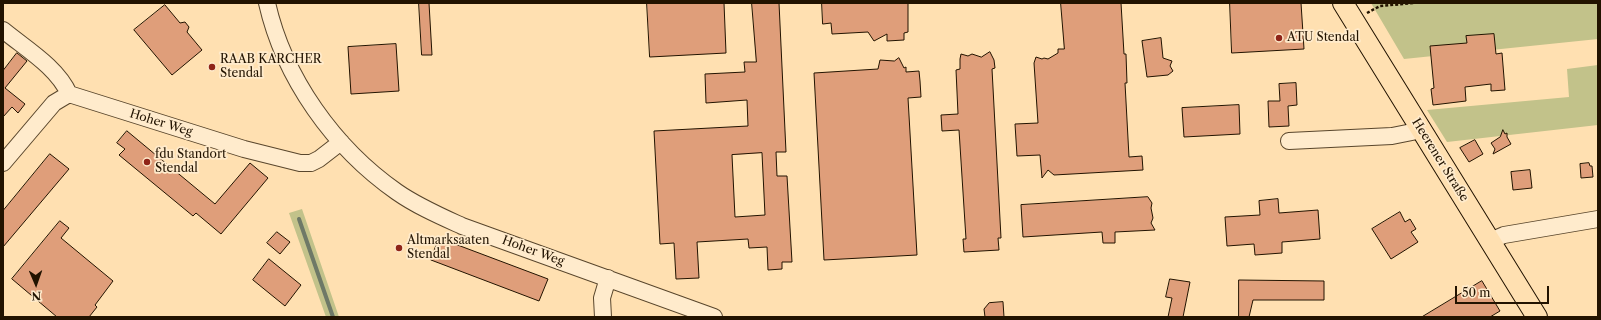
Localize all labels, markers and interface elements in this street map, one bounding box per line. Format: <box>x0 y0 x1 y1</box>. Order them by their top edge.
place label: ATU Stendal <box>1287 31 1359 45</box>
marker: ATU Stendal <box>1274 33 1284 43</box>
place label: RAAB KARCHER Stendal <box>220 53 322 81</box>
marker: RAAB KARCHER Stendal <box>207 62 217 72</box>
street label: Hoher Weg <box>128 107 194 139</box>
street label: Heerener Straße <box>1409 116 1471 204</box>
place label: fdu Standort Stendal <box>155 148 226 176</box>
marker: fdu Standort Stendal <box>142 157 152 167</box>
street label: Hoher Weg <box>500 233 566 269</box>
place label: Altmarksaaten Stendal <box>407 234 490 262</box>
marker: Altmarksaaten Stendal <box>394 243 404 253</box>
north arrow <box>16 264 56 304</box>
scale bar <box>1457 278 1551 304</box>
text: 50 m <box>1462 285 1491 300</box>
text: N <box>31 289 41 303</box>

